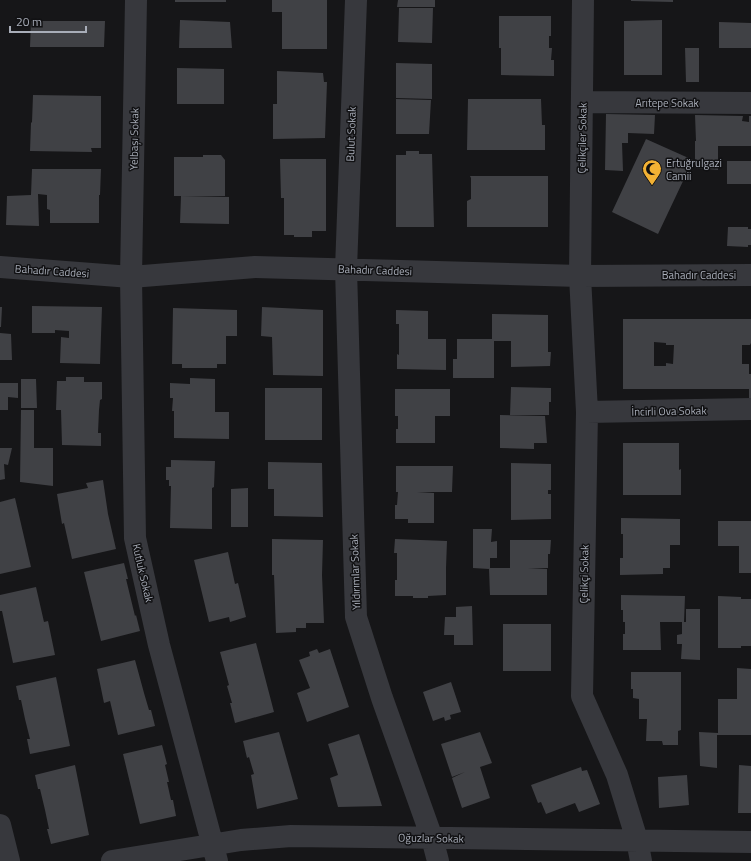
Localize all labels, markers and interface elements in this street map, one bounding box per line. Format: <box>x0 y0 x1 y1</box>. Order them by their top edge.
scale bar <box>10 8 86 34</box>
text: 20 m <box>16 12 42 31</box>
street label: Arıtepe Sokak <box>635 95 700 111</box>
street label: Çelikçiler Sokak <box>573 102 591 174</box>
street label: Bulut Sokak <box>342 105 360 162</box>
street label: Yelbaşı Sokak <box>125 107 143 170</box>
place label: Ertuğrulgazi Camii <box>666 155 722 184</box>
mosque icon: Ertuğrulgazi Camii <box>641 158 663 186</box>
street label: Bahadır Caddesi <box>14 260 90 282</box>
street label: Bahadır Caddesi <box>338 261 412 279</box>
street label: Bahadır Caddesi <box>662 267 736 283</box>
street label: İncirli Ova Sokak <box>631 402 707 420</box>
street label: Yıldırımlar Sokak <box>346 533 364 610</box>
street label: Kutluk Sokak <box>128 542 158 605</box>
street label: Çelikçi Sokak <box>575 544 593 604</box>
street label: Oğuzlar Sokak <box>398 829 465 847</box>

